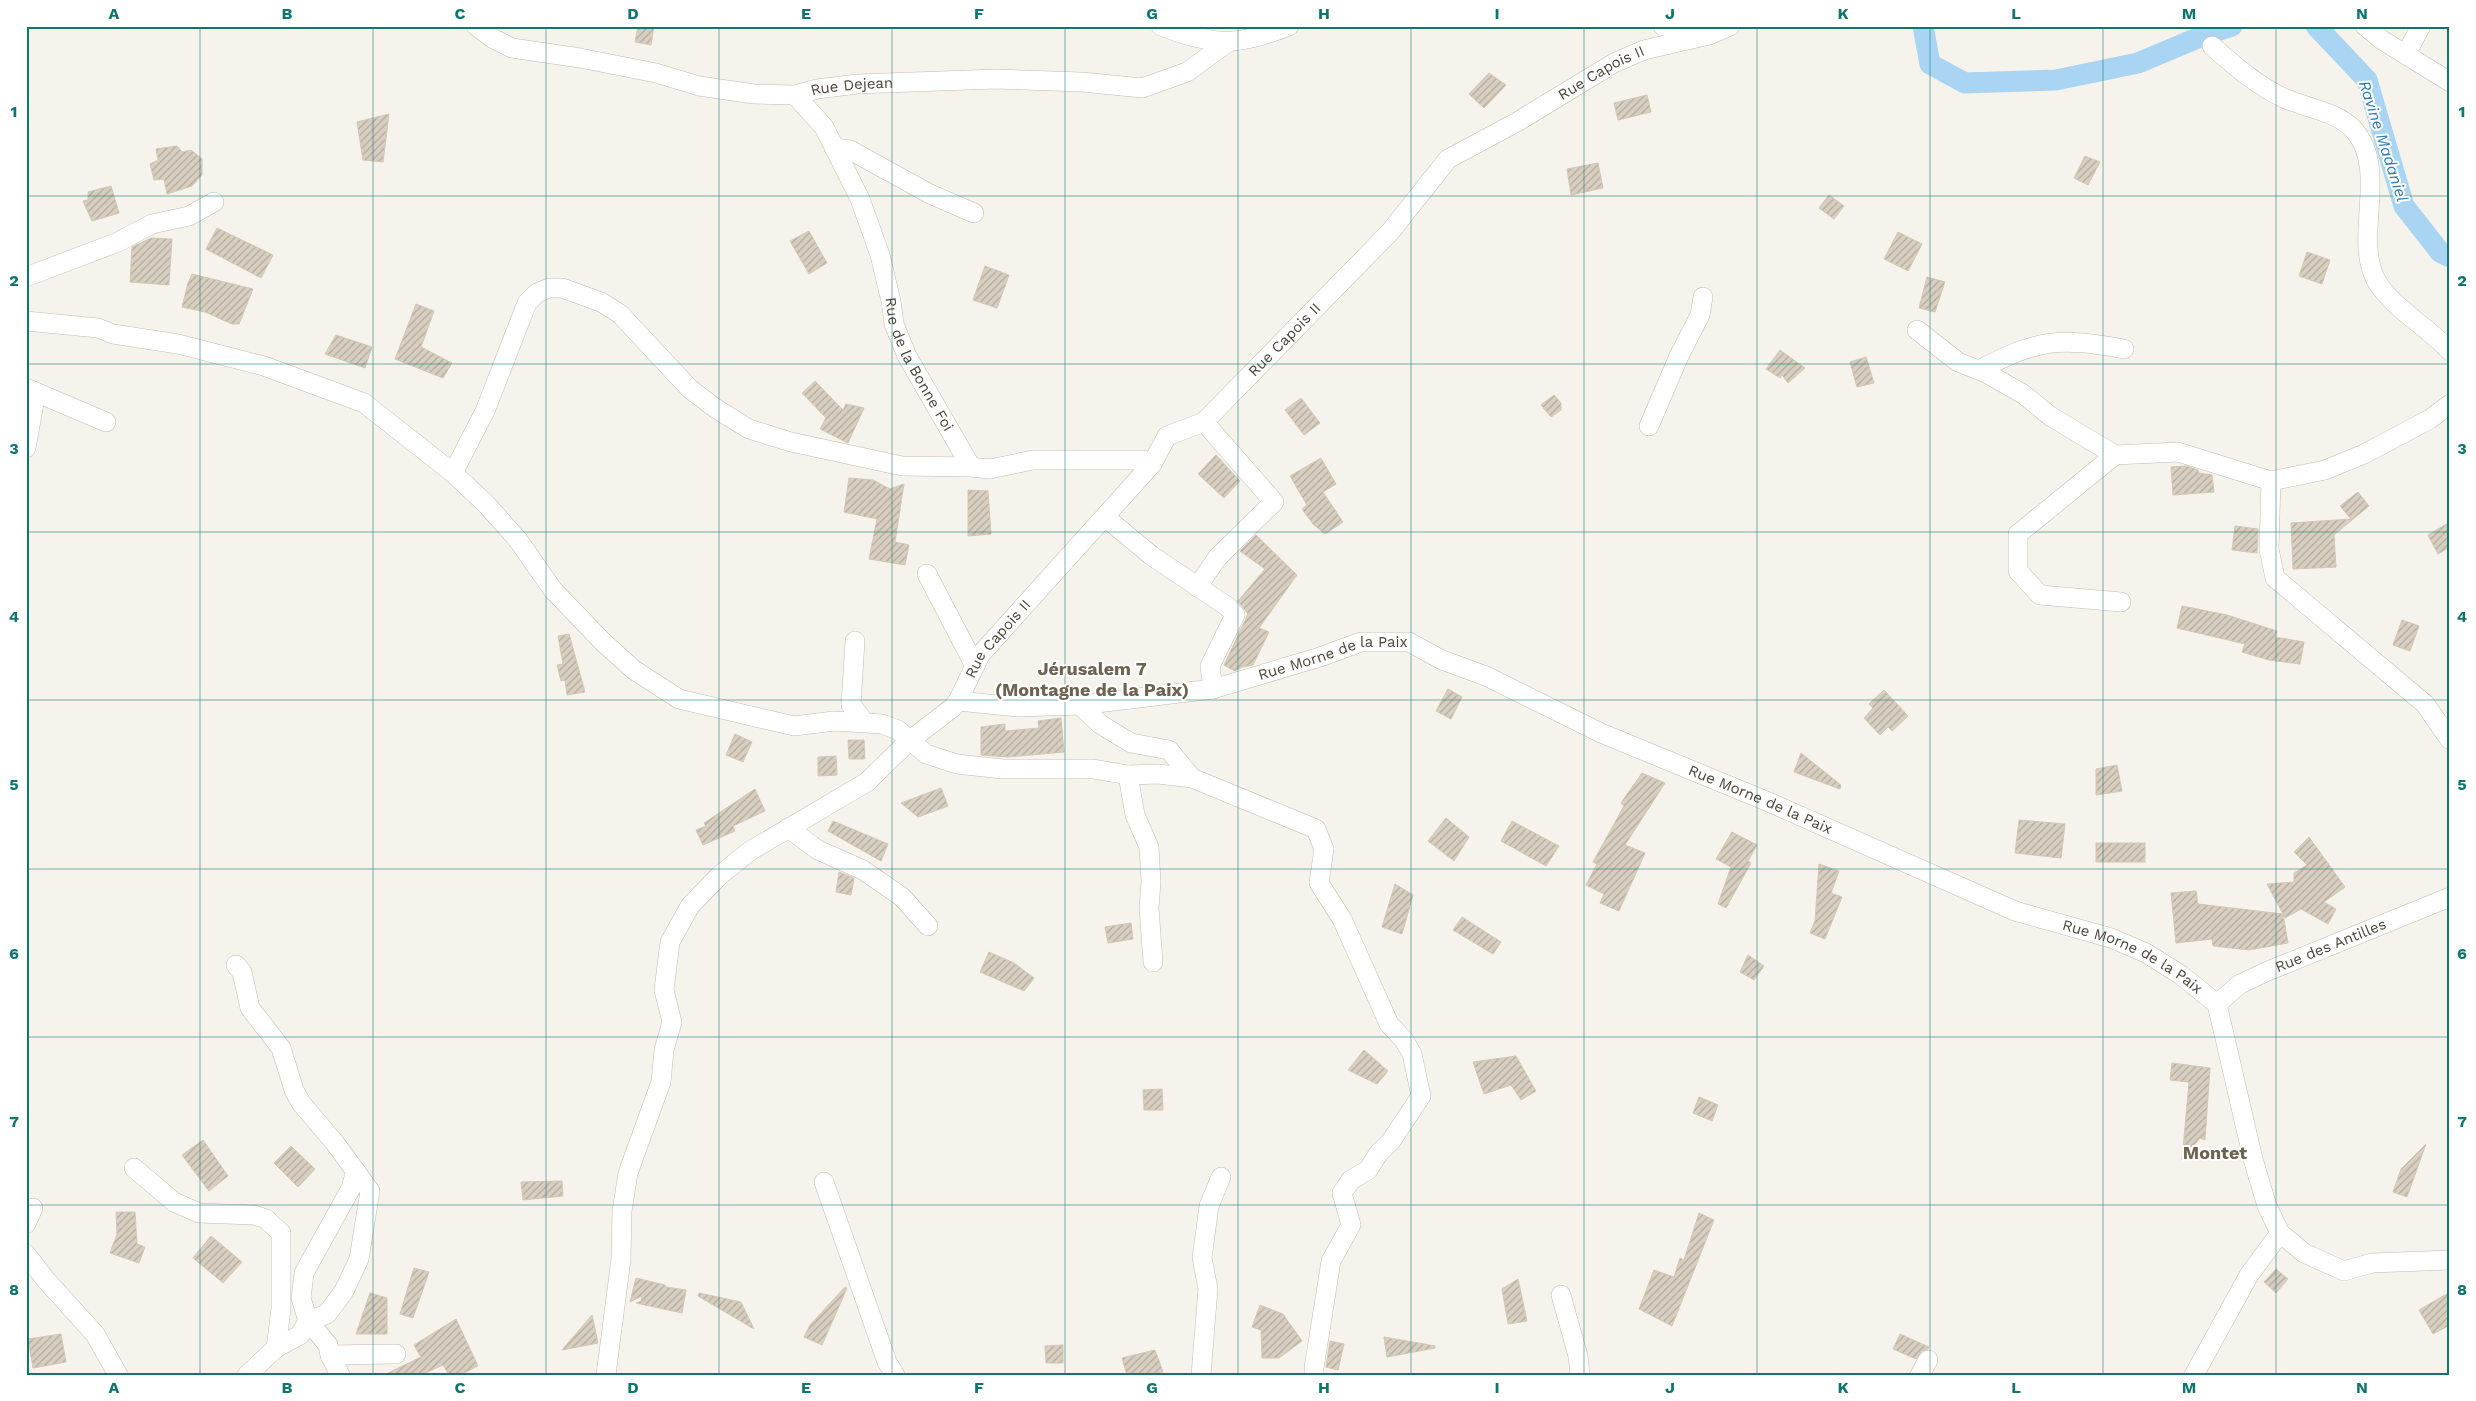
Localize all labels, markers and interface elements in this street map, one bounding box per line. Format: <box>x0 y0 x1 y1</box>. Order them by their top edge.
text: A <box>109 4 120 23</box>
text: B <box>282 4 293 23</box>
text: C <box>455 4 466 23</box>
text: D <box>627 4 639 23</box>
text: E <box>801 4 811 23</box>
text: F <box>974 4 984 23</box>
text: G <box>1146 4 1158 23</box>
text: H <box>1318 4 1330 23</box>
text: I <box>1494 4 1500 23</box>
text: J <box>1665 4 1675 23</box>
text: K <box>1837 4 1849 23</box>
text: L <box>2011 4 2021 23</box>
text: M <box>2182 4 2196 23</box>
text: N <box>2356 4 2368 23</box>
street label: Rue Capois II <box>1555 42 1647 104</box>
street label: Rue Dejean <box>809 74 894 99</box>
water label: Ravine Madaniel <box>2355 78 2412 204</box>
text: 1 <box>11 102 17 121</box>
text: 1 <box>2459 102 2465 121</box>
text: 2 <box>9 271 19 290</box>
text: 2 <box>2457 271 2467 290</box>
street label: Rue de la Bonne Foi <box>882 296 957 434</box>
street label: Rue Capois II <box>1245 299 1325 380</box>
text: 3 <box>9 439 19 458</box>
text: 3 <box>2457 439 2467 458</box>
street label: Rue Capois II <box>961 596 1035 681</box>
text: 4 <box>9 607 19 626</box>
text: 4 <box>2457 607 2467 626</box>
street label: Rue Morne de la Paix <box>1256 633 1408 684</box>
district label: Jérusalem 7 (Montagne de la Paix) <box>995 658 1189 700</box>
street label: Rue Morne de la Paix <box>1686 761 1835 838</box>
text: 5 <box>9 775 19 794</box>
text: 5 <box>2457 775 2467 794</box>
street label: Rue des Antilles <box>2272 915 2389 976</box>
street label: Rue Morne de la Paix <box>2060 916 2206 998</box>
text: 6 <box>9 944 19 963</box>
text: 6 <box>2457 944 2467 963</box>
text: 7 <box>9 1112 19 1131</box>
text: 7 <box>2457 1112 2467 1131</box>
district label: Montet <box>2183 1142 2247 1163</box>
text: 8 <box>9 1280 19 1299</box>
text: 8 <box>2457 1280 2467 1299</box>
text: A <box>109 1378 120 1397</box>
text: B <box>282 1378 293 1397</box>
text: C <box>455 1378 466 1397</box>
text: D <box>627 1378 639 1397</box>
text: E <box>801 1378 811 1397</box>
text: F <box>974 1378 984 1397</box>
text: G <box>1146 1378 1158 1397</box>
text: H <box>1318 1378 1330 1397</box>
text: I <box>1494 1378 1500 1397</box>
text: J <box>1665 1378 1675 1397</box>
text: K <box>1837 1378 1849 1397</box>
text: L <box>2011 1378 2021 1397</box>
text: M <box>2182 1378 2196 1397</box>
text: N <box>2356 1378 2368 1397</box>

